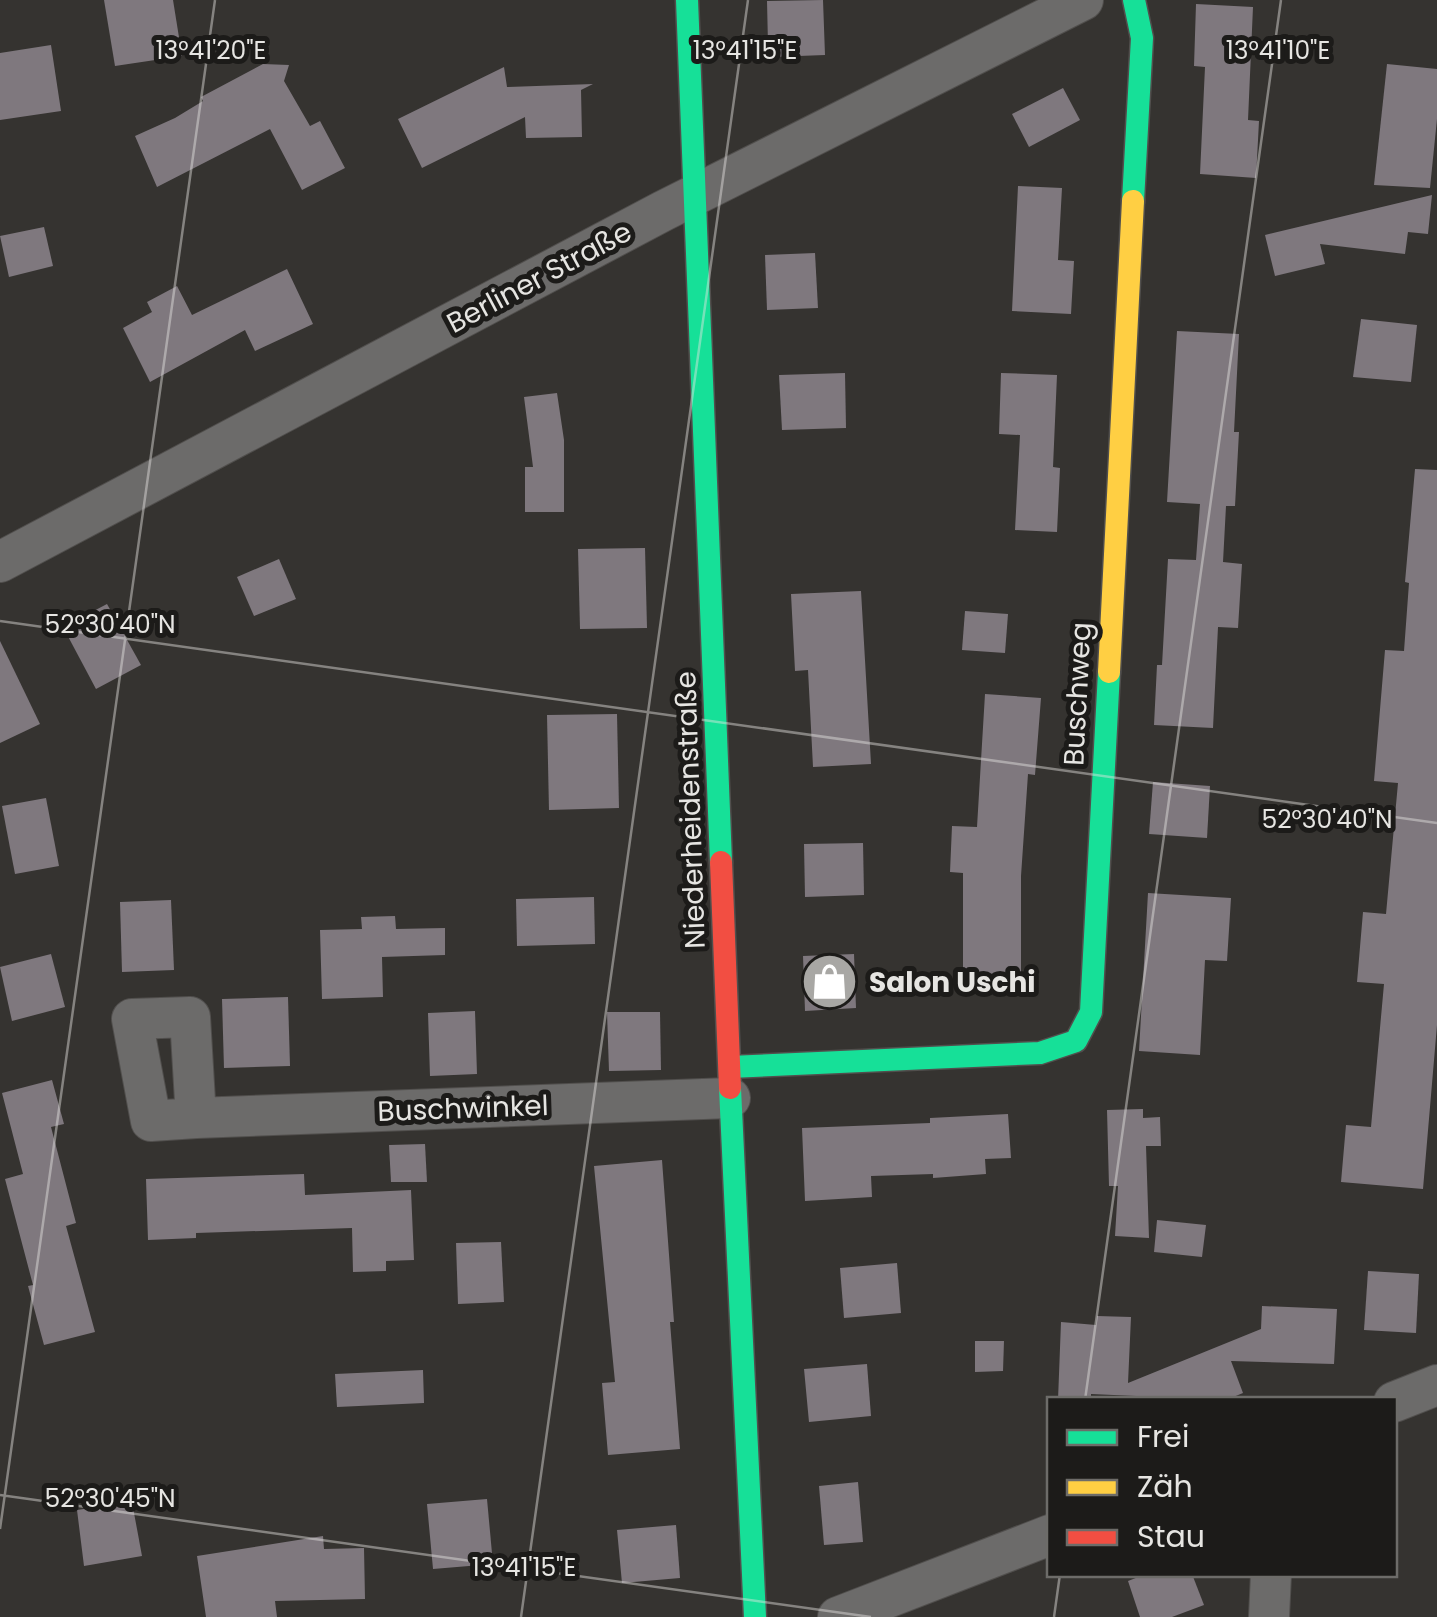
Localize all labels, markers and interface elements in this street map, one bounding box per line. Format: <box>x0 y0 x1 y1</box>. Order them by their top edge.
text: 13°41'20"E <box>156 33 266 68</box>
text: 13°41'15"E <box>693 33 797 68</box>
text: 13°41'10"E <box>1226 33 1330 68</box>
street label: Berliner Straße <box>440 212 639 343</box>
text: 52°30'40"N <box>44 607 176 642</box>
street label: Buschweg <box>1054 621 1101 767</box>
street label: Niederheidenstraße <box>666 671 715 949</box>
text: 52°30'40"N <box>1261 802 1393 837</box>
shop icon: Salon Uschi <box>800 952 860 1012</box>
place label: Salon Uschi <box>869 963 1036 1002</box>
street label: Buschwinkel <box>377 1086 549 1131</box>
legend <box>1047 1397 1397 1577</box>
text: Frei <box>1137 1415 1189 1458</box>
text: Zäh <box>1137 1465 1193 1508</box>
text: 52°30'45"N <box>44 1481 176 1516</box>
text: Stau <box>1137 1515 1205 1558</box>
text: 13°41'15"E <box>472 1550 576 1585</box>

